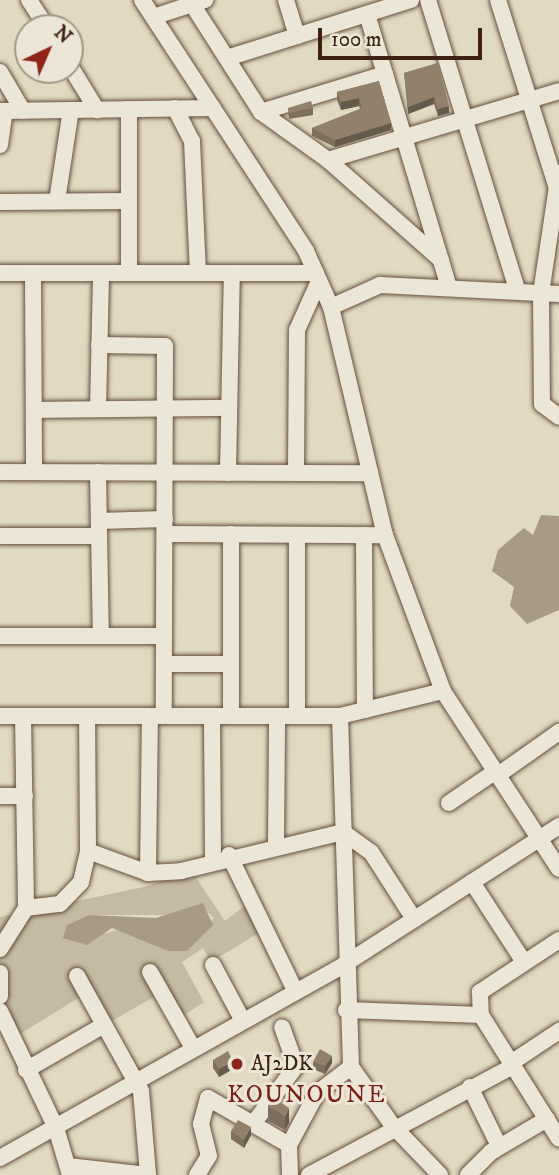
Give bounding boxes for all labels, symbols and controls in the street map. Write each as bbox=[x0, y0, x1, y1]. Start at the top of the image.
north arrow bbox=[14, 14, 84, 84]
scale bar bbox=[321, 14, 486, 58]
text: N bbox=[49, 21, 76, 49]
text: 100 m bbox=[331, 27, 382, 53]
place label: AJ2DK bbox=[251, 1051, 313, 1077]
marker: AJ2DK bbox=[229, 1056, 245, 1072]
district label: KOUNOUNE bbox=[228, 1082, 386, 1110]

